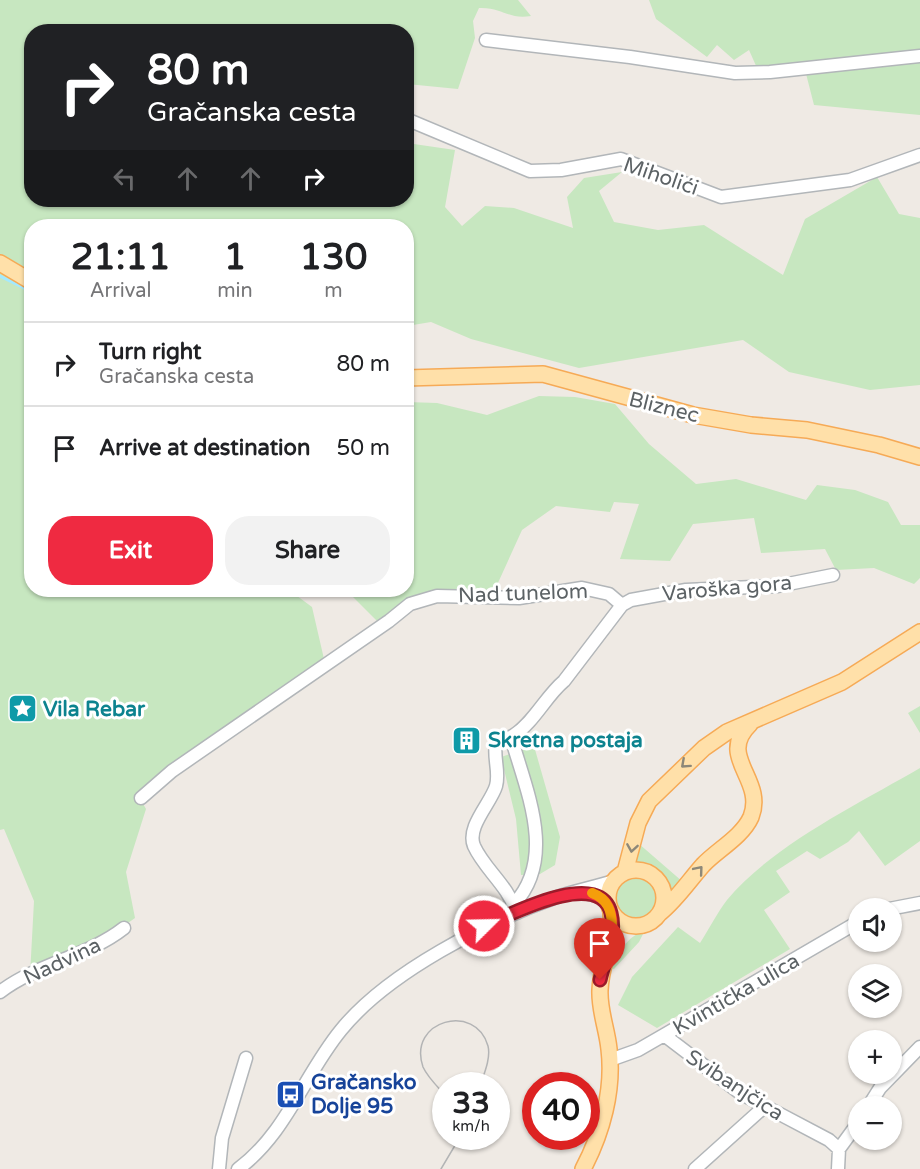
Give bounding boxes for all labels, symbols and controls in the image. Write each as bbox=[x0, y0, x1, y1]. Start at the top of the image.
text: 80 m bbox=[147, 45, 249, 96]
icon: right bbox=[48, 48, 126, 126]
text: Gračanska cesta bbox=[147, 96, 356, 129]
street label: Miholići bbox=[620, 152, 702, 201]
icon: left bbox=[108, 162, 141, 195]
icon: ahead bbox=[171, 162, 204, 195]
icon: ahead bbox=[234, 162, 267, 195]
icon: right bbox=[297, 162, 330, 195]
text: 21:11 bbox=[71, 236, 171, 279]
text: 1 bbox=[224, 236, 246, 279]
text: 130 bbox=[299, 236, 367, 279]
text: Arrival bbox=[90, 279, 152, 303]
text: min bbox=[217, 279, 253, 303]
text: m bbox=[324, 279, 343, 303]
text: Turn right bbox=[99, 339, 201, 365]
icon: right bbox=[48, 348, 81, 381]
text: 80 m bbox=[336, 351, 390, 377]
text: Gračanska cesta bbox=[99, 365, 254, 389]
street label: Bliznec bbox=[626, 387, 701, 428]
icon: arrive bbox=[48, 432, 81, 465]
text: Arrive at destination bbox=[99, 435, 310, 461]
text: 50 m bbox=[336, 435, 390, 461]
button: Exit bbox=[48, 516, 213, 585]
button: Share bbox=[225, 516, 390, 585]
street label: Varoška gora bbox=[661, 570, 793, 607]
street label: Nad tunelom bbox=[458, 579, 588, 608]
place icon: Vila Rebar bbox=[6, 693, 38, 725]
place label: Vila Rebar bbox=[43, 697, 146, 722]
building icon: Skretna postaja bbox=[451, 724, 483, 756]
place label: Skretna postaja bbox=[488, 728, 643, 753]
one-way arrow bbox=[682, 757, 692, 768]
one-way arrow bbox=[626, 843, 638, 853]
one-way arrow bbox=[692, 866, 703, 877]
position arrow bbox=[452, 894, 516, 958]
map controls bbox=[848, 898, 902, 1150]
button: sound bbox=[848, 898, 902, 952]
pin bbox=[574, 918, 625, 980]
icon: arrive bbox=[583, 927, 616, 960]
street label: Nadvina bbox=[19, 933, 105, 990]
street label: Kvintička ulica bbox=[668, 948, 804, 1041]
button: layers bbox=[848, 964, 902, 1018]
button: + bbox=[848, 1030, 902, 1084]
street label: Svibanjčica bbox=[681, 1045, 788, 1126]
place label: Gračansko Dolje 95 bbox=[311, 1070, 417, 1119]
speed limit sign: 40 bbox=[522, 1072, 600, 1150]
bus stop icon: Gračansko Dolje 95 bbox=[274, 1078, 306, 1110]
text: 33 bbox=[452, 1085, 490, 1122]
button: − bbox=[848, 1096, 902, 1150]
text: km/h bbox=[452, 1117, 490, 1135]

